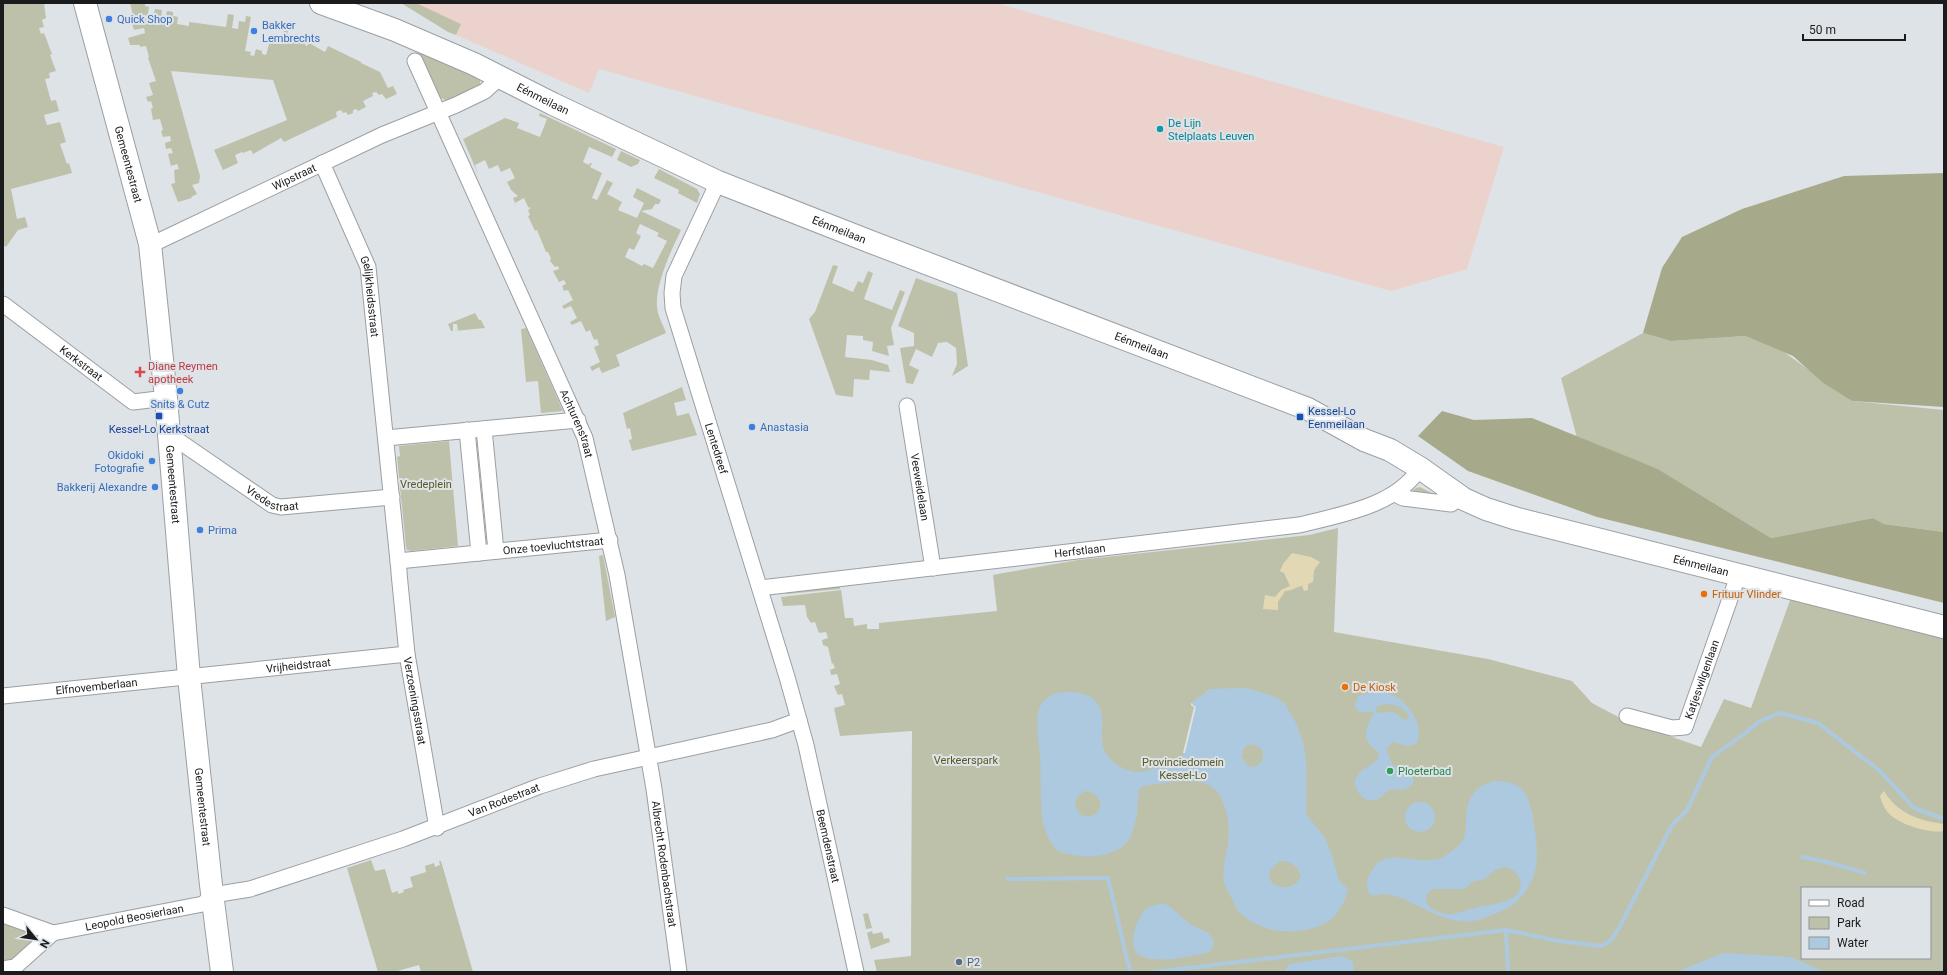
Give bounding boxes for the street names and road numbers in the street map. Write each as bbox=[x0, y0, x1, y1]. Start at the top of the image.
street label: Eénmeilaan bbox=[514, 81, 571, 118]
street label: Gemeentestraat bbox=[111, 125, 145, 204]
street label: Wipstraat bbox=[270, 161, 319, 193]
street label: Eénmeilaan bbox=[810, 214, 868, 246]
street label: Gelijkheidsstraat bbox=[357, 254, 381, 338]
street label: Eénmeilaan bbox=[1113, 330, 1170, 362]
street label: Kerkstraat bbox=[57, 343, 105, 384]
street label: Achturenstraat bbox=[557, 387, 595, 459]
street label: Lentedreef bbox=[702, 422, 730, 476]
street label: Gemeentestraat bbox=[163, 445, 182, 524]
street label: Veeweidelaan bbox=[908, 452, 931, 522]
street label: Vredestraat bbox=[243, 483, 299, 514]
street label: Onze toevluchtstraat bbox=[502, 535, 605, 558]
street label: Herfstlaan bbox=[1054, 542, 1106, 561]
street label: Eénmeilaan bbox=[1672, 553, 1730, 579]
street label: Katjeswilgenlaan bbox=[1682, 638, 1722, 721]
street label: Vrijheidstraat bbox=[265, 656, 332, 676]
street label: Verzoeningsstraat bbox=[401, 656, 429, 746]
street label: Elfnovemberlaan bbox=[55, 676, 138, 697]
street label: Gemeentestraat bbox=[192, 767, 213, 847]
street label: Van Rodestraat bbox=[467, 781, 542, 820]
street label: Albrecht Rodenbachstraat bbox=[649, 800, 679, 928]
street label: Beemdenstraat bbox=[813, 808, 842, 884]
street label: Leopold Beosierlaan bbox=[84, 902, 185, 934]

